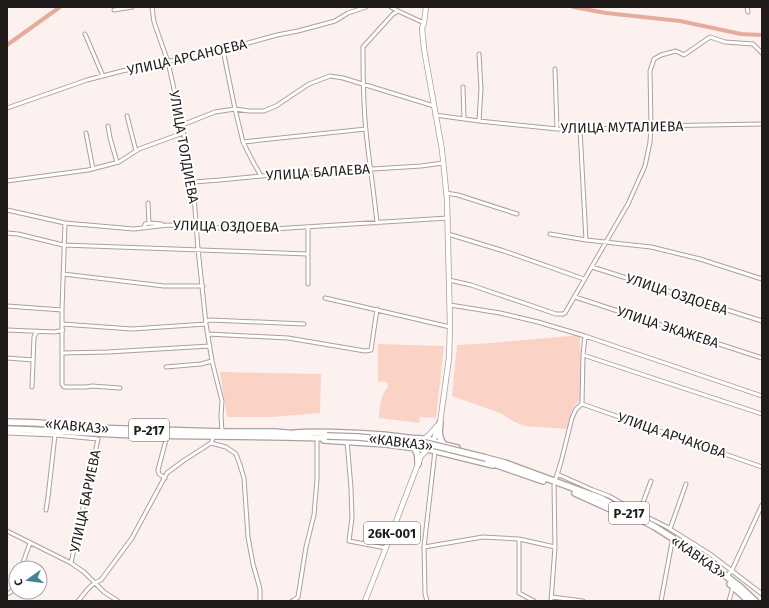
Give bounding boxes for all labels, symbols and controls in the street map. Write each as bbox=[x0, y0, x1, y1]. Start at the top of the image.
street label: УЛИЦА АРСАНОЕВА bbox=[126, 35, 249, 80]
street label: УЛИЦА ТОЛДИЕВА bbox=[165, 89, 202, 205]
street label: УЛИЦА МУТАЛИЕВА bbox=[560, 118, 684, 137]
street label: УЛИЦА БАЛАЕВА bbox=[265, 160, 371, 185]
street label: УЛИЦА ОЗДОЕВА bbox=[173, 217, 279, 236]
street label: УЛИЦА ОЗДОЕВА bbox=[624, 270, 730, 319]
street label: УЛИЦА ЭКАЖЕВА bbox=[615, 303, 721, 352]
street label: УЛИЦА АРЧАКОВА bbox=[615, 409, 729, 462]
street label: «КАВКАЗ» bbox=[44, 415, 110, 438]
road number: Р-217 bbox=[129, 419, 169, 441]
street label: «КАВКАЗ» bbox=[368, 430, 434, 455]
street label: УЛИЦА БАРИЕВА bbox=[66, 448, 105, 554]
road number: Р-217 bbox=[609, 502, 649, 524]
road number: 26К-001 bbox=[364, 522, 420, 544]
street label: «КАВКАЗ» bbox=[667, 532, 730, 583]
north arrow bbox=[8, 560, 48, 600]
text: С bbox=[12, 577, 26, 587]

